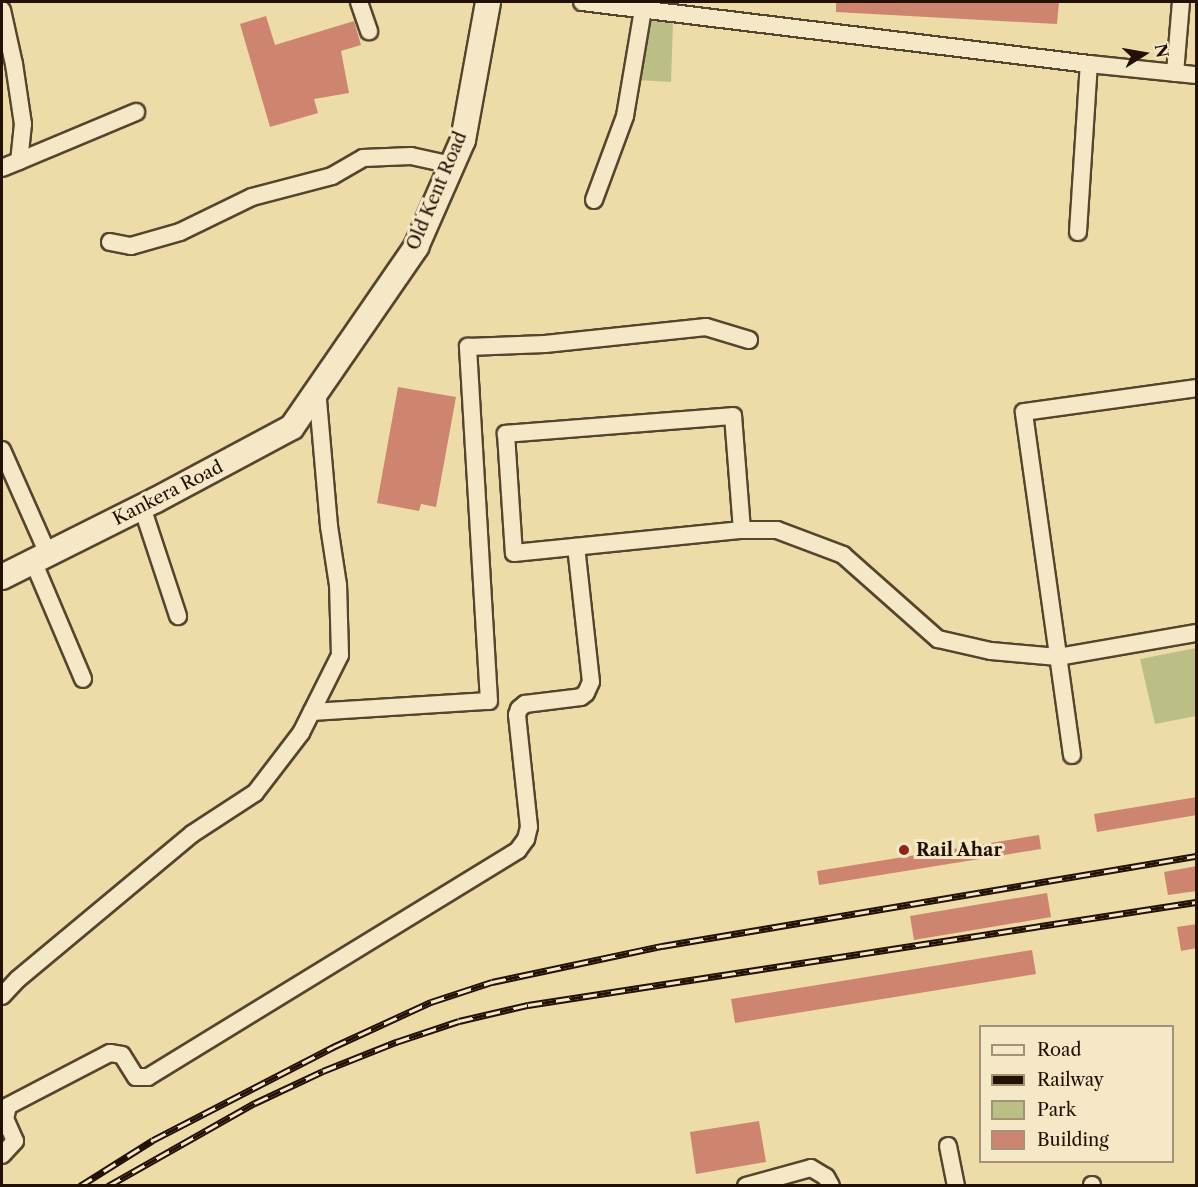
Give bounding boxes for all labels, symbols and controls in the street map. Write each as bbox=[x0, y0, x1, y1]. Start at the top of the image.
north arrow bbox=[1114, 24, 1174, 84]
text: N bbox=[1151, 42, 1173, 59]
street label: Old Kent Road bbox=[402, 129, 472, 253]
street label: Kankera Road bbox=[109, 456, 227, 530]
place label: Rail Ahar bbox=[916, 839, 1003, 861]
marker: Rail Ahar bbox=[897, 843, 911, 857]
legend bbox=[979, 1025, 1174, 1163]
text: Road bbox=[1037, 1039, 1082, 1061]
text: Railway bbox=[1037, 1069, 1104, 1091]
text: Park bbox=[1037, 1099, 1076, 1121]
text: Building bbox=[1037, 1129, 1109, 1151]

